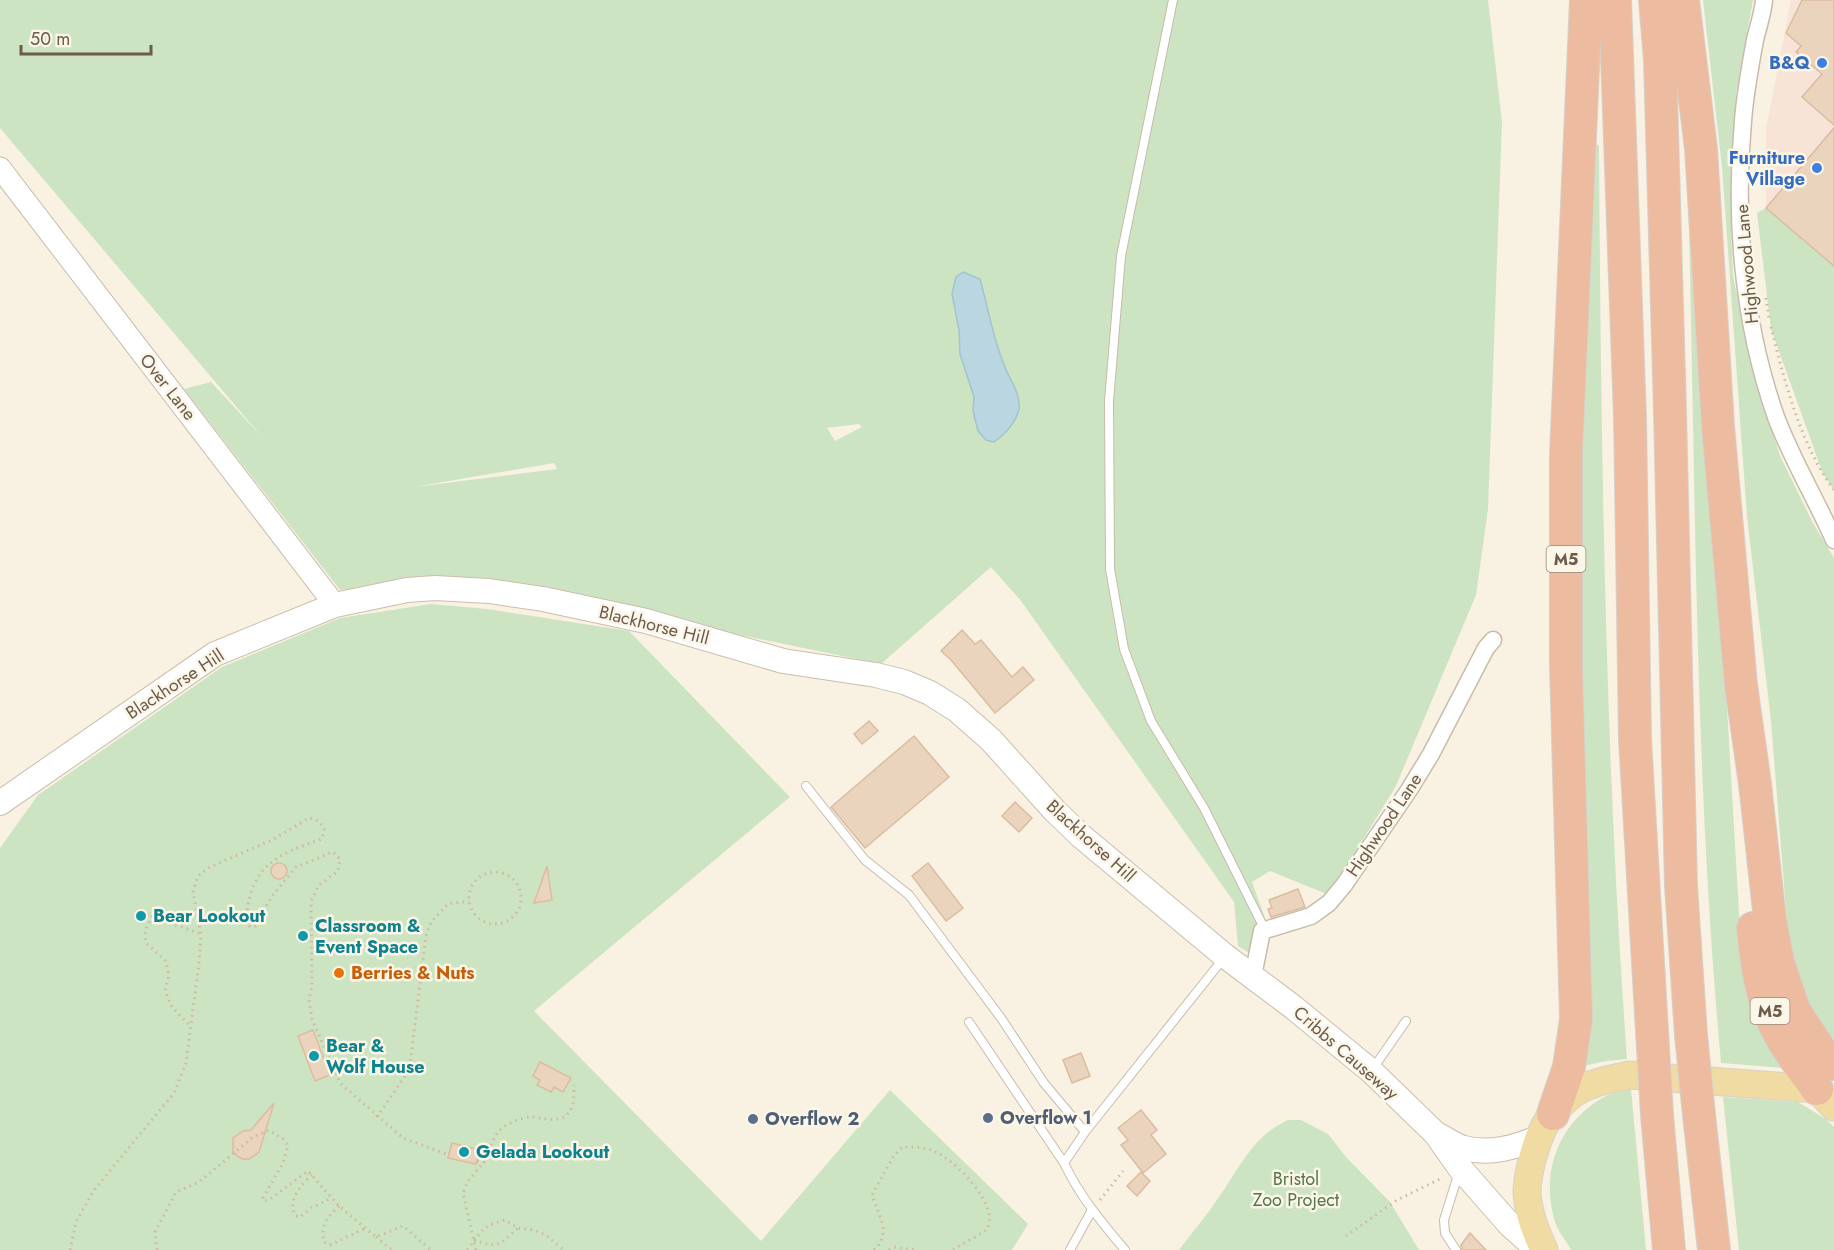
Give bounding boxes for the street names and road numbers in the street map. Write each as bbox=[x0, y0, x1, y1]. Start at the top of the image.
street label: Highwood Lane bbox=[1729, 203, 1765, 325]
street label: Over Lane bbox=[134, 348, 202, 426]
road number: M5 bbox=[1546, 546, 1586, 572]
street label: Blackhorse Hill bbox=[596, 599, 712, 651]
street label: Blackhorse Hill bbox=[121, 642, 229, 726]
street label: Highwood Lane bbox=[1340, 768, 1428, 882]
street label: Blackhorse Hill bbox=[1040, 794, 1142, 888]
road number: M5 bbox=[1750, 998, 1790, 1024]
street label: Cribbs Causeway bbox=[1288, 1000, 1404, 1106]

